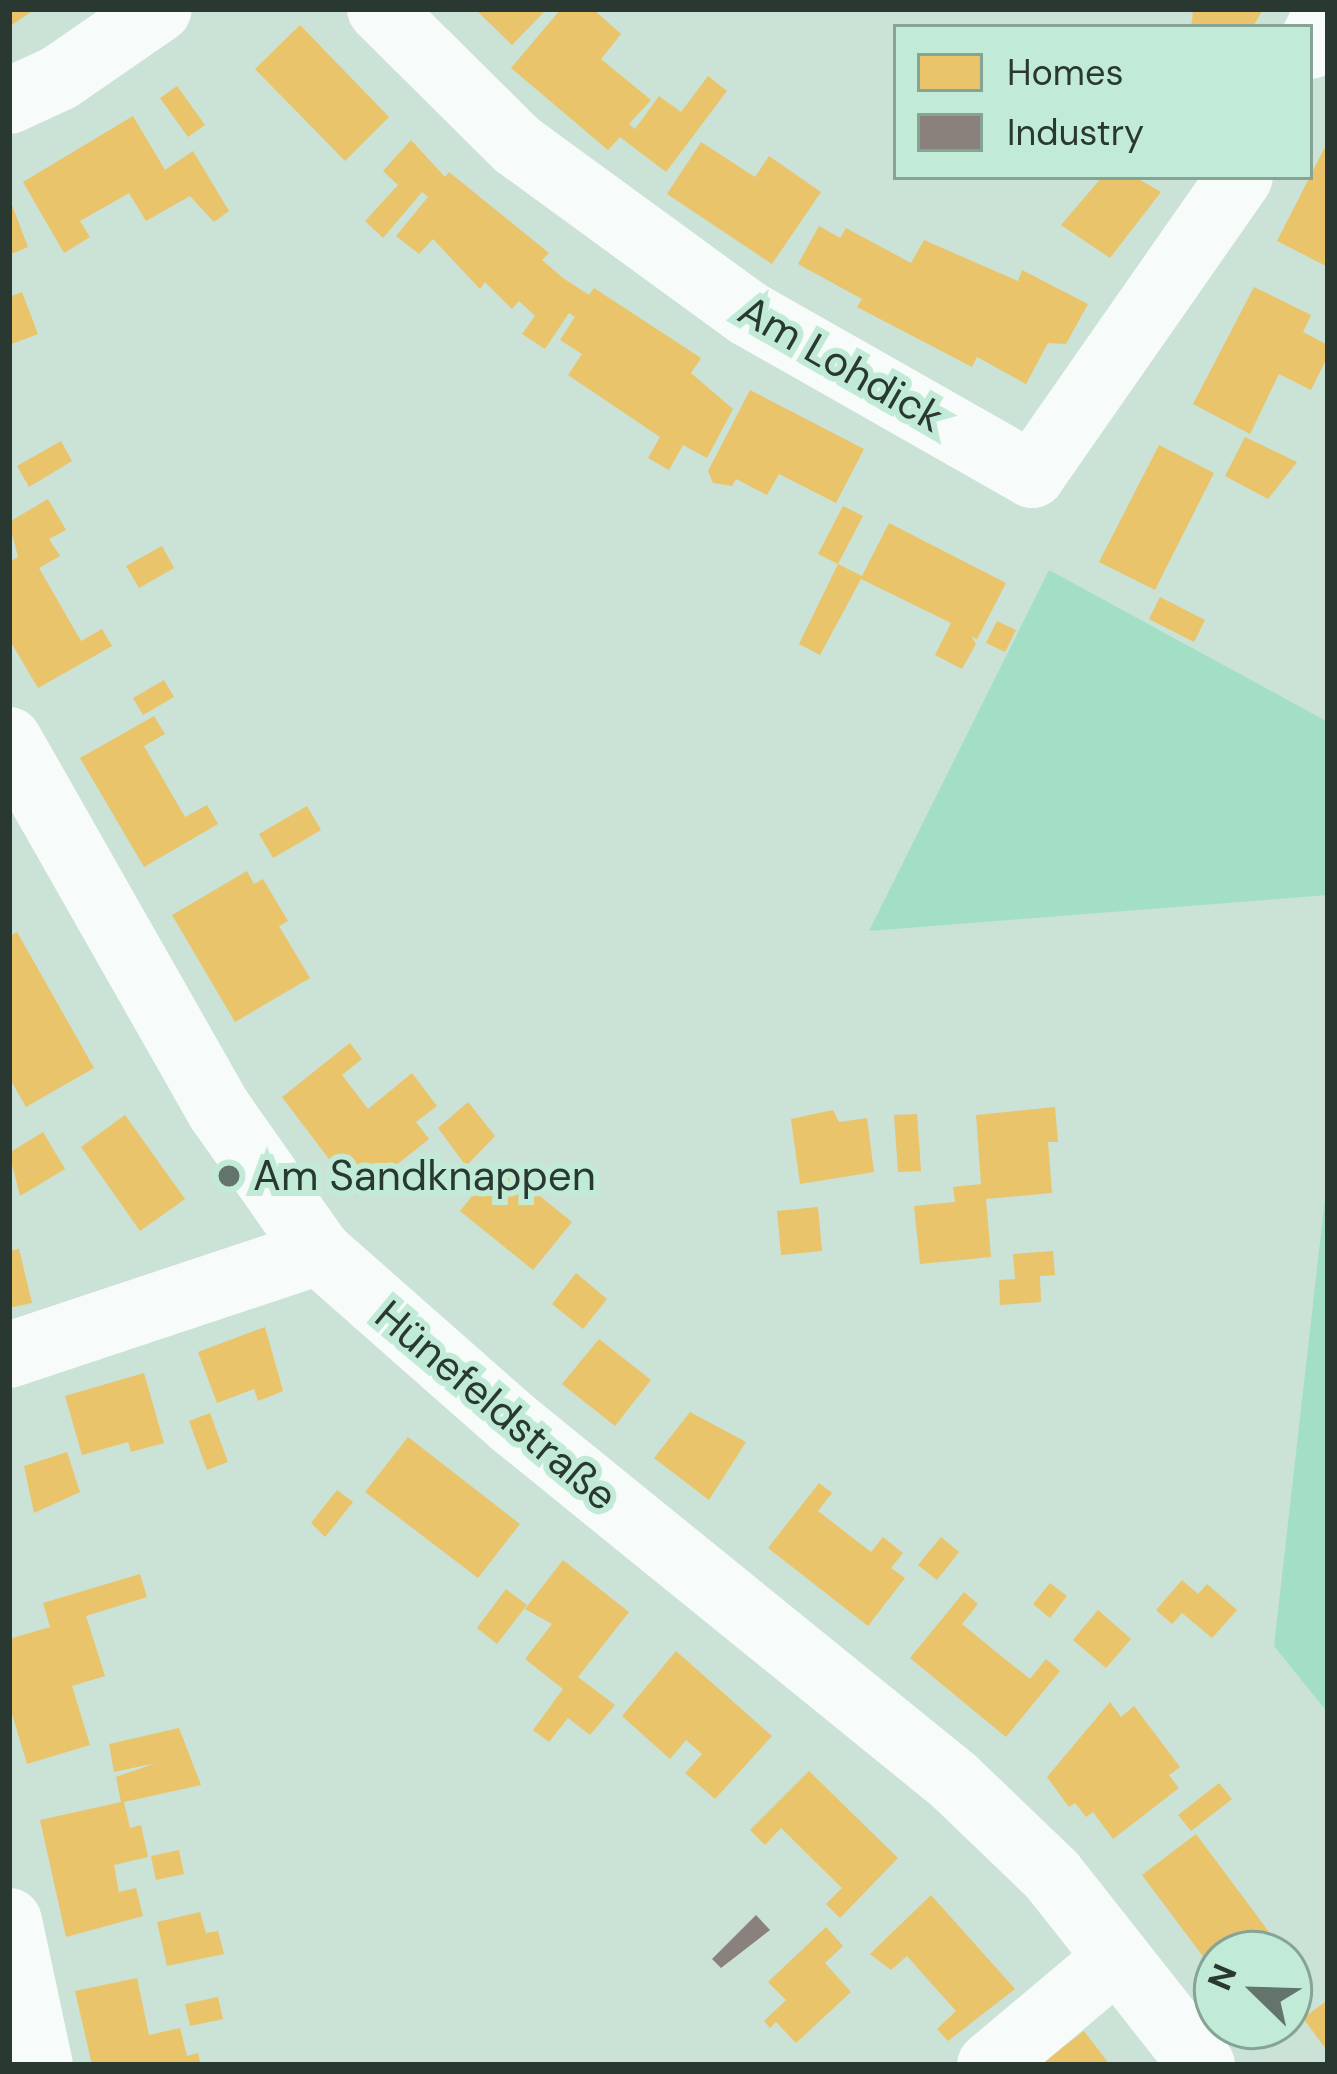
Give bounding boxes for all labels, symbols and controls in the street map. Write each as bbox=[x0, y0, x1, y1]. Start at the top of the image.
legend bbox=[893, 24, 1313, 180]
text: Homes bbox=[1007, 49, 1123, 96]
text: Industry bbox=[1007, 109, 1144, 156]
street label: Am Lohdick bbox=[730, 285, 952, 443]
place label: Am Sandknappen bbox=[253, 1151, 596, 1201]
marker: Am Sandknappen bbox=[216, 1163, 242, 1189]
street label: Hünefeldstraße bbox=[365, 1290, 627, 1522]
north arrow bbox=[1193, 1930, 1313, 2050]
text: N bbox=[1198, 1957, 1247, 1996]

